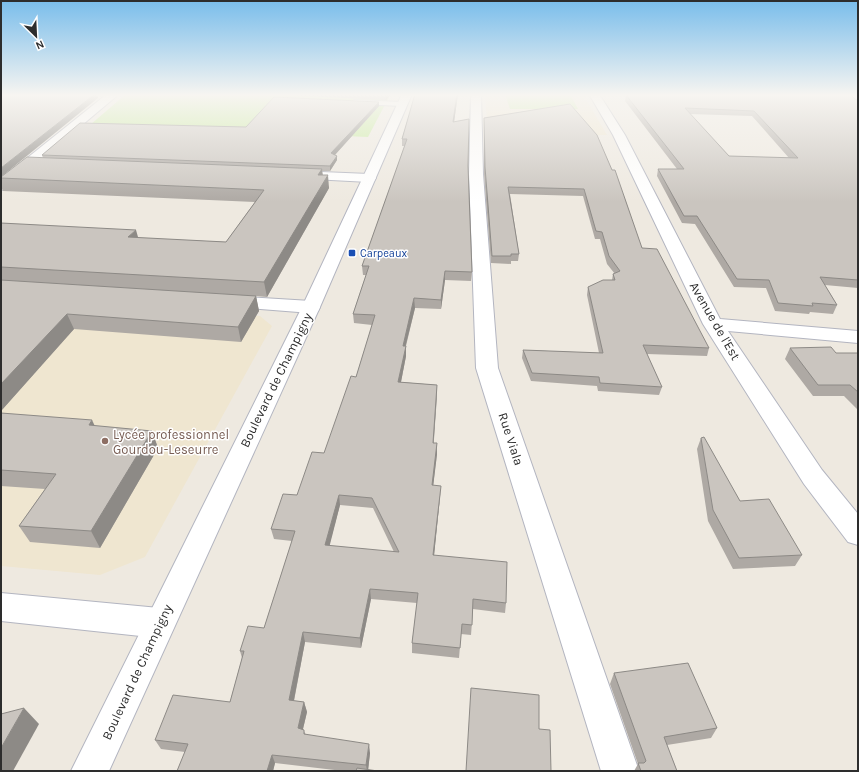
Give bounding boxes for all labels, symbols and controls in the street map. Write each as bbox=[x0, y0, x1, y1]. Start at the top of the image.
north arrow bbox=[16, 16, 56, 56]
text: N bbox=[34, 37, 46, 52]
place label: Carpeaux bbox=[360, 247, 408, 260]
marker: Carpeaux bbox=[347, 248, 357, 258]
street label: Avenue de l'Est bbox=[687, 279, 743, 363]
street label: Boulevard de Champigny bbox=[237, 310, 315, 450]
street label: Rue Viala bbox=[495, 411, 527, 467]
place label: Lycée professionnel Gourdou-Leseurre bbox=[113, 427, 229, 457]
marker: Lycée professionnel Gourdou-Leseurre bbox=[100, 436, 110, 446]
street label: Boulevard de Champigny bbox=[99, 602, 175, 742]

